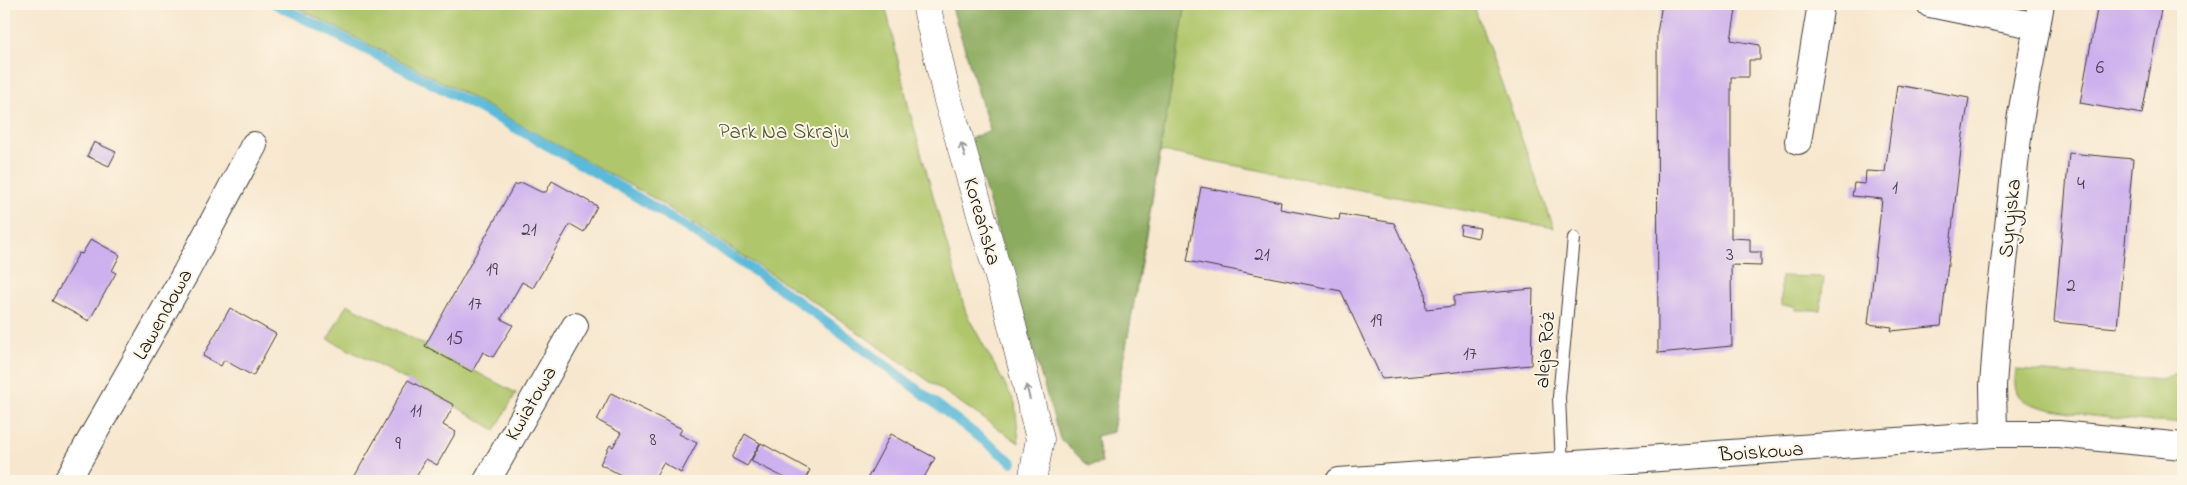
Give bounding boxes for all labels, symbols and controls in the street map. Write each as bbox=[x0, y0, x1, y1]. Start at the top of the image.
house number: 6 bbox=[2096, 55, 2104, 82]
park label: Park Na Skraju bbox=[719, 118, 849, 148]
one-way arrow bbox=[957, 143, 967, 159]
house number: 4 bbox=[2077, 171, 2085, 198]
street label: Koreańska bbox=[954, 174, 1008, 269]
house number: 1 bbox=[1892, 175, 1898, 202]
street label: Syryjska bbox=[1992, 177, 2032, 259]
house number: 21 bbox=[521, 217, 537, 244]
house number: 21 bbox=[1254, 242, 1270, 269]
house number: 3 bbox=[1726, 242, 1734, 269]
house number: 19 bbox=[486, 257, 498, 284]
street label: Lawendowa bbox=[126, 264, 201, 366]
house number: 2 bbox=[2066, 273, 2076, 300]
house number: 17 bbox=[468, 291, 482, 318]
house number: 19 bbox=[1370, 308, 1382, 335]
street label: aleja Róż bbox=[1528, 311, 1564, 390]
house number: 15 bbox=[447, 326, 464, 353]
house number: 17 bbox=[1463, 341, 1477, 368]
street label: Kwiatowa bbox=[498, 361, 565, 447]
one-way arrow bbox=[1022, 384, 1032, 400]
house number: 11 bbox=[410, 398, 422, 425]
house number: 8 bbox=[649, 427, 657, 454]
house number: 9 bbox=[395, 431, 401, 458]
street label: Boiskowa bbox=[1717, 435, 1804, 471]

